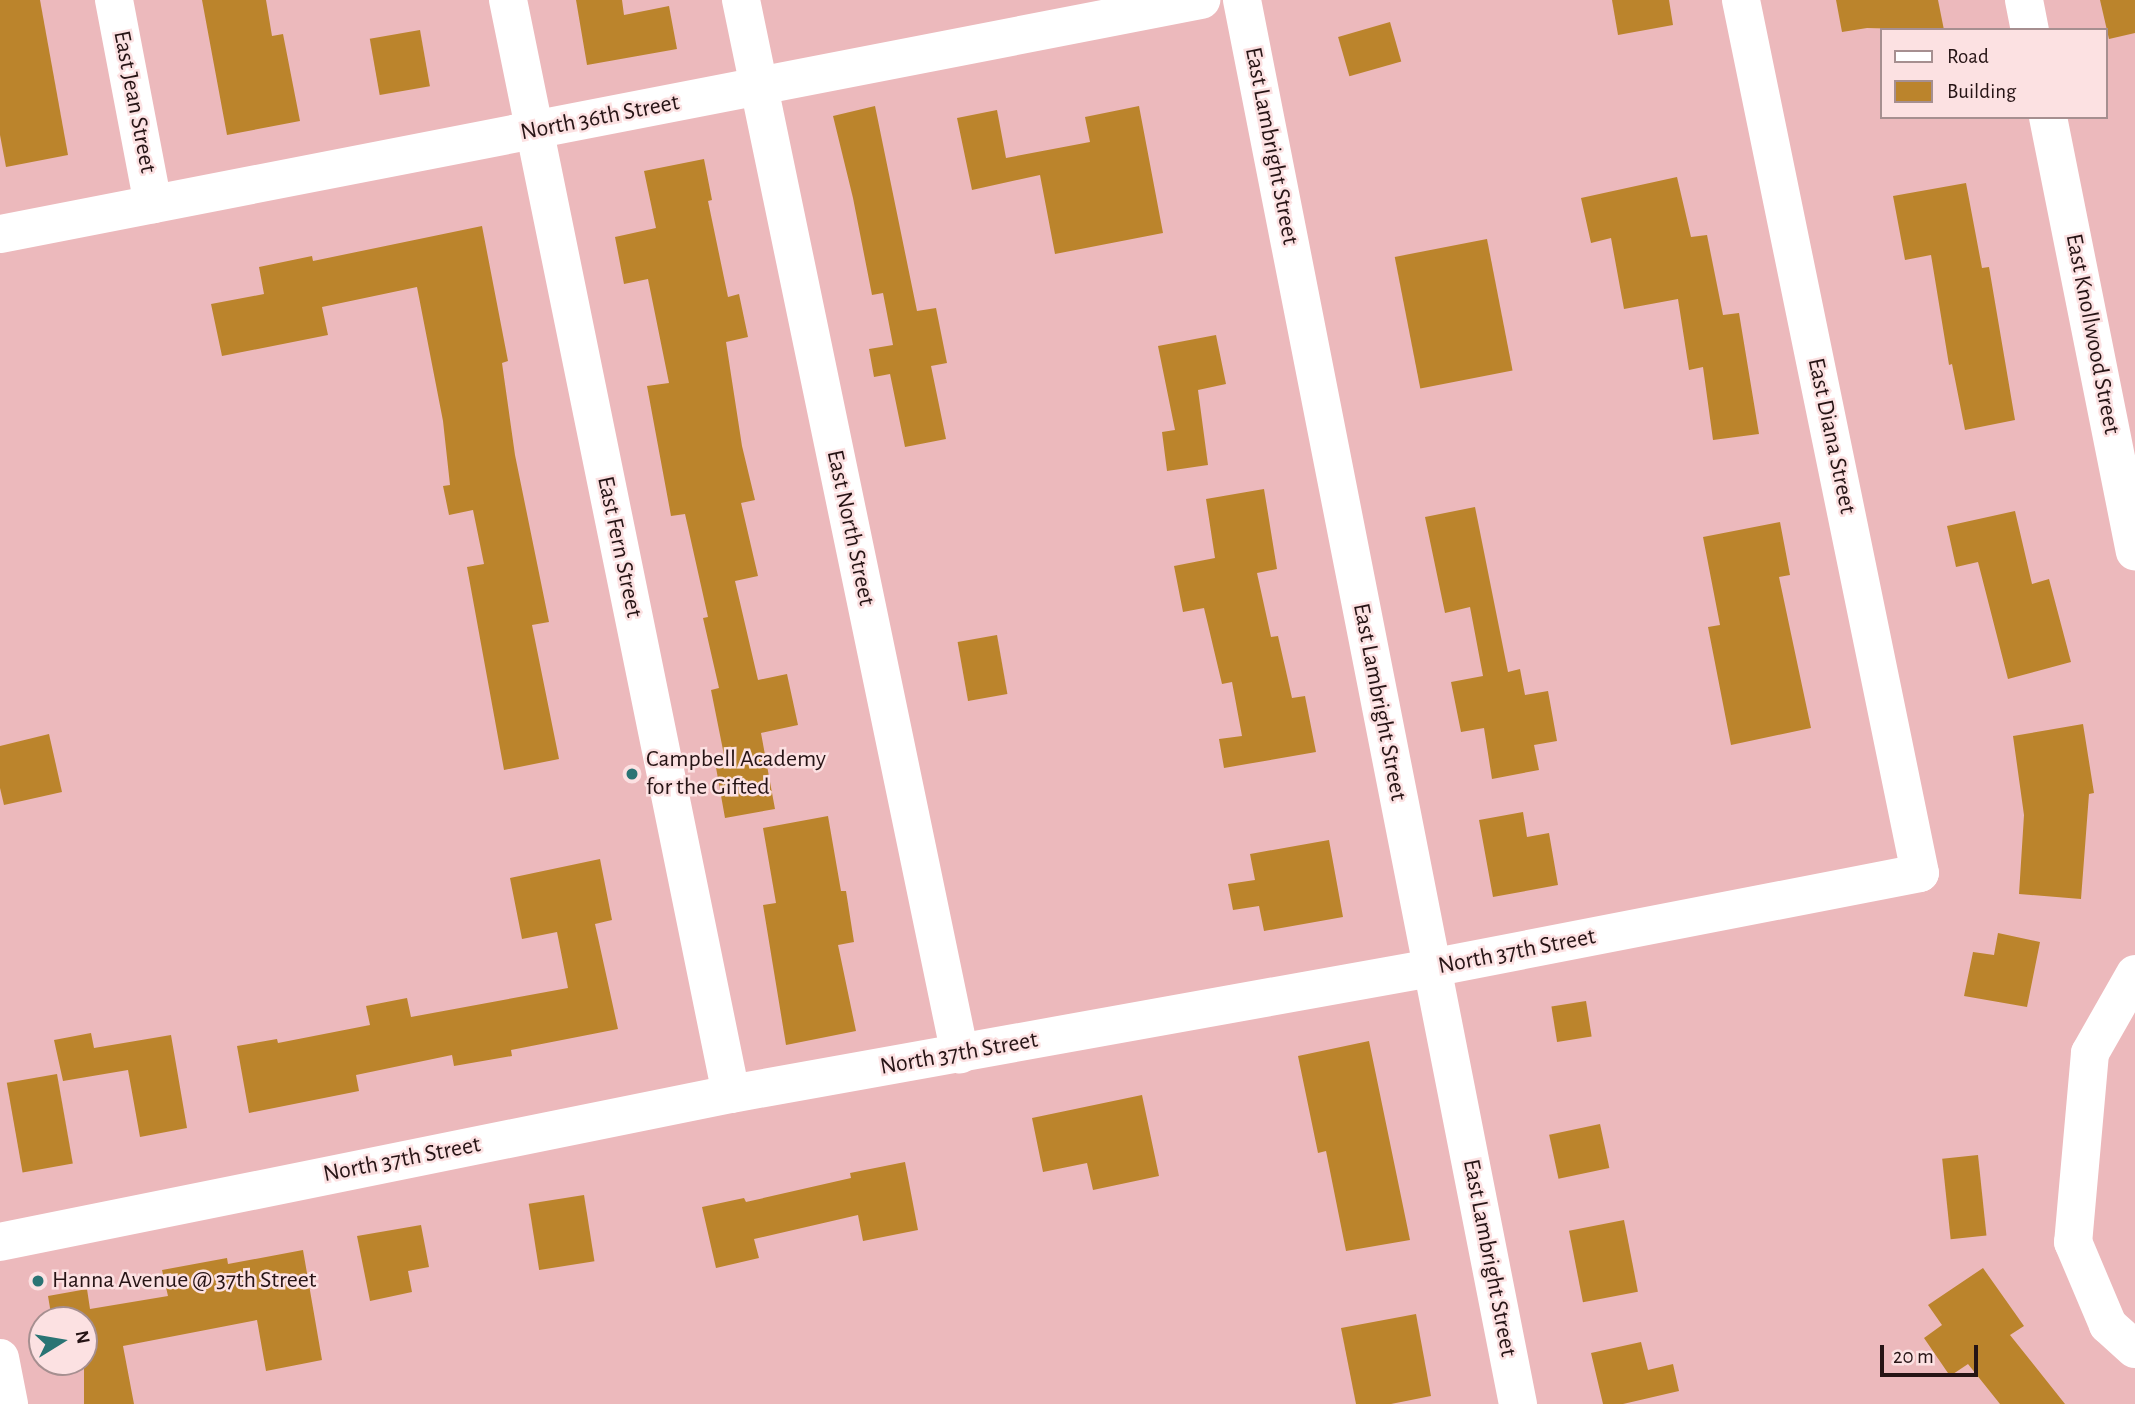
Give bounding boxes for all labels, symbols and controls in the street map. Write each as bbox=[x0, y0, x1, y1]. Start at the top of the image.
street label: East Jean Street bbox=[106, 28, 162, 176]
legend bbox=[1880, 28, 2107, 119]
street label: East Lambright Street bbox=[1238, 45, 1304, 247]
text: Road bbox=[1947, 46, 1989, 67]
text: Building bbox=[1947, 81, 2016, 102]
street label: North 36th Street bbox=[518, 88, 682, 148]
street label: East Knollwood Street bbox=[2058, 231, 2126, 437]
street label: East Diana Street bbox=[1800, 355, 1862, 517]
street label: East North Street bbox=[819, 448, 881, 608]
street label: East Fern Street bbox=[590, 474, 648, 620]
street label: East Lambright Street bbox=[1346, 601, 1412, 803]
place label: Campbell Academy for the Gifted bbox=[646, 746, 826, 802]
marker: Campbell Academy for the Gifted bbox=[624, 766, 640, 782]
street label: North 37th Street bbox=[1436, 923, 1598, 981]
street label: North 37th Street bbox=[878, 1026, 1040, 1082]
street label: North 37th Street bbox=[321, 1131, 483, 1189]
street label: East Lambright Street bbox=[1456, 1157, 1522, 1359]
place label: Hanna Avenue @ 37th Street bbox=[52, 1267, 317, 1295]
marker: Hanna Avenue @ 37th Street bbox=[30, 1273, 46, 1289]
north arrow bbox=[28, 1306, 98, 1376]
text: N bbox=[72, 1329, 93, 1346]
scale bar bbox=[1883, 1330, 1981, 1374]
text: 20 m bbox=[1893, 1346, 1934, 1367]

